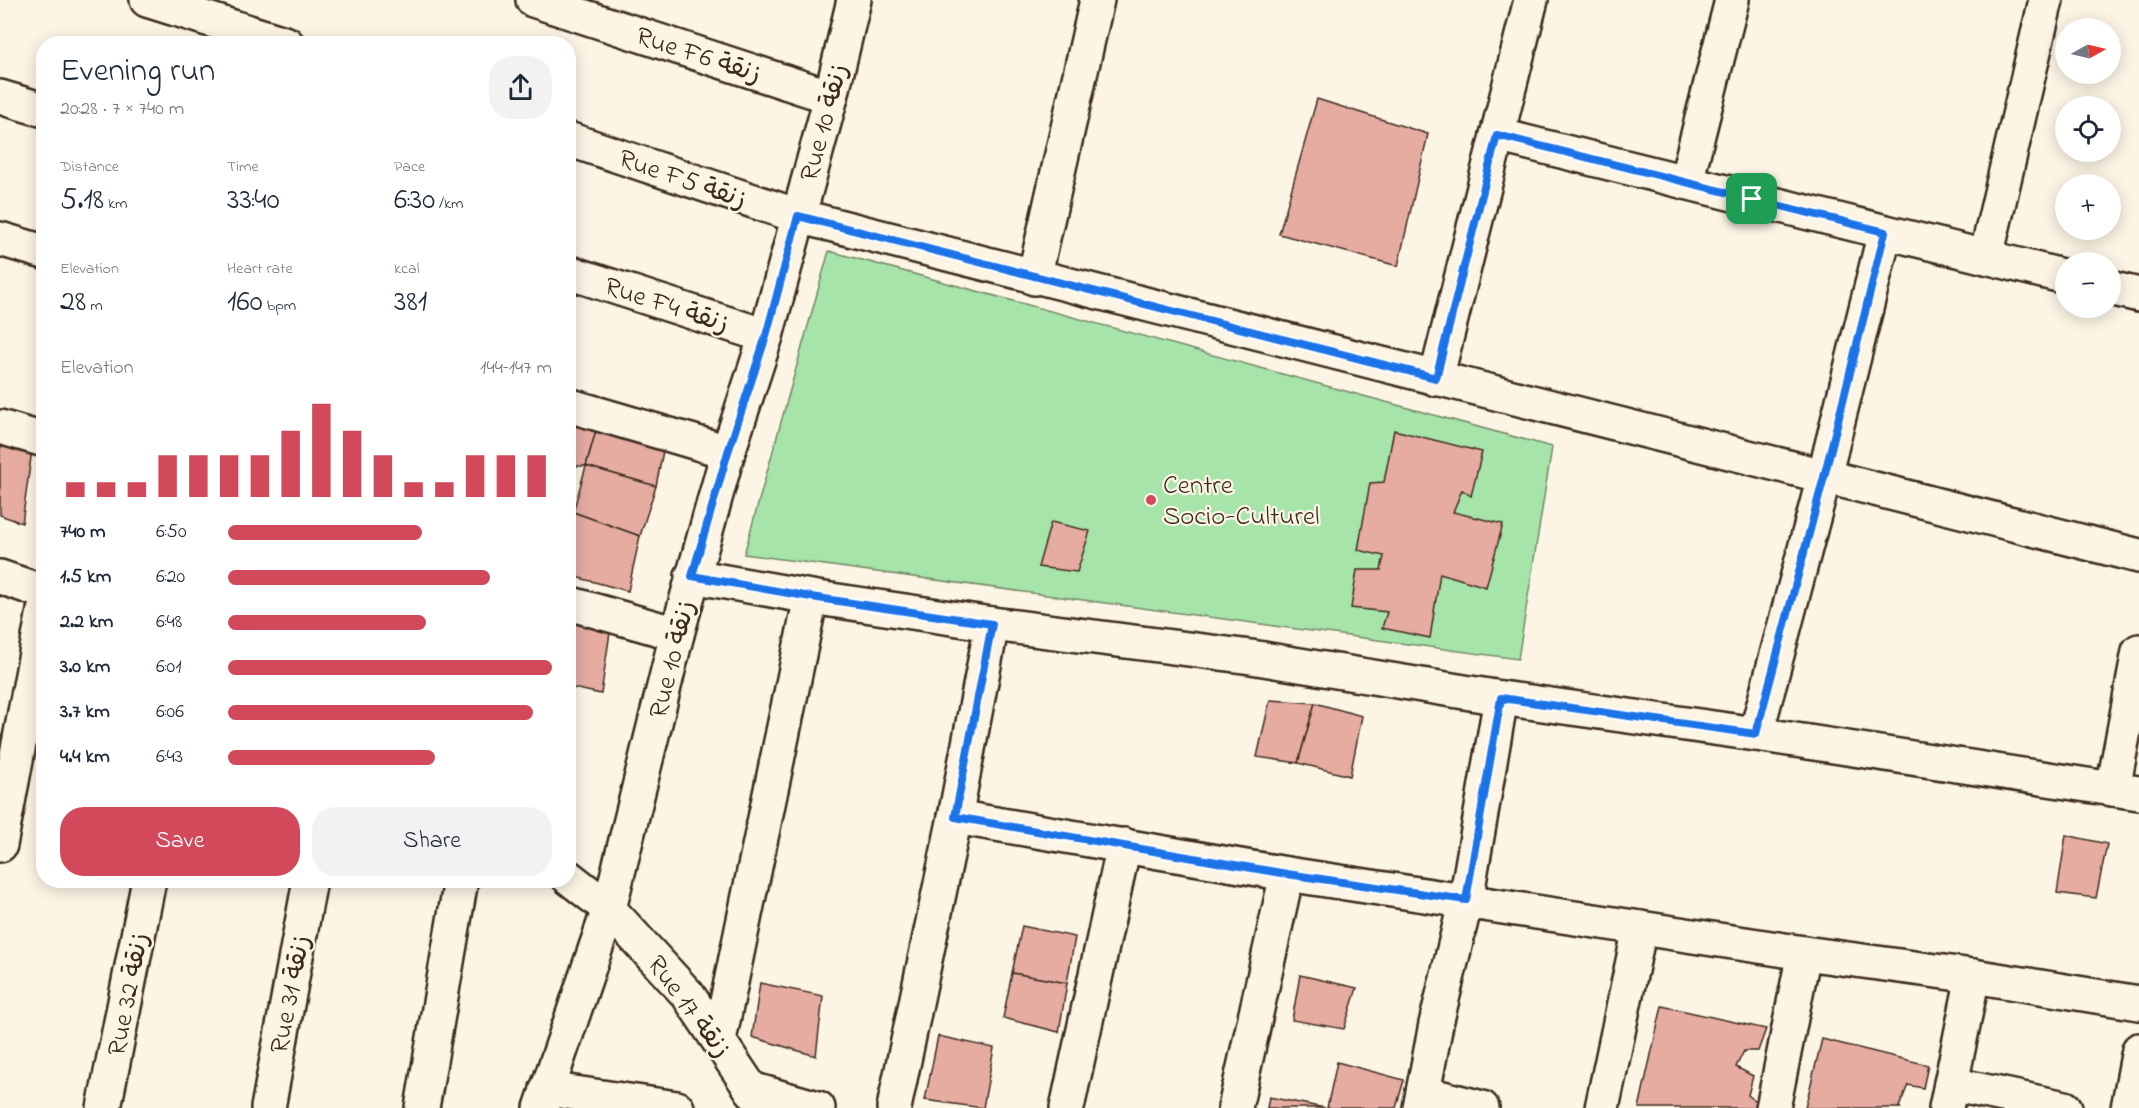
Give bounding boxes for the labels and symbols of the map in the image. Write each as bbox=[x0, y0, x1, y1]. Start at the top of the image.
street label: Rue F6 زنقة bbox=[631, 18, 766, 95]
north arrow bbox=[2055, 18, 2121, 84]
street label: Rue 10 زنقة bbox=[791, 59, 860, 186]
street label: Rue F5 زنقة bbox=[613, 140, 751, 220]
pin bbox=[1726, 173, 1777, 224]
street label: Rue F4 زنقة bbox=[599, 268, 733, 345]
place label: Centre Socio-Culturel bbox=[1163, 467, 1320, 537]
marker: Centre Socio-Culturel bbox=[1144, 493, 1158, 507]
street label: Rue 10 زنقة bbox=[640, 596, 707, 723]
street label: Rue 32 زنقة bbox=[98, 930, 160, 1059]
street label: Rue 31 زنقة bbox=[261, 932, 322, 1057]
street label: Rue 17 زنقة bbox=[636, 948, 740, 1067]

